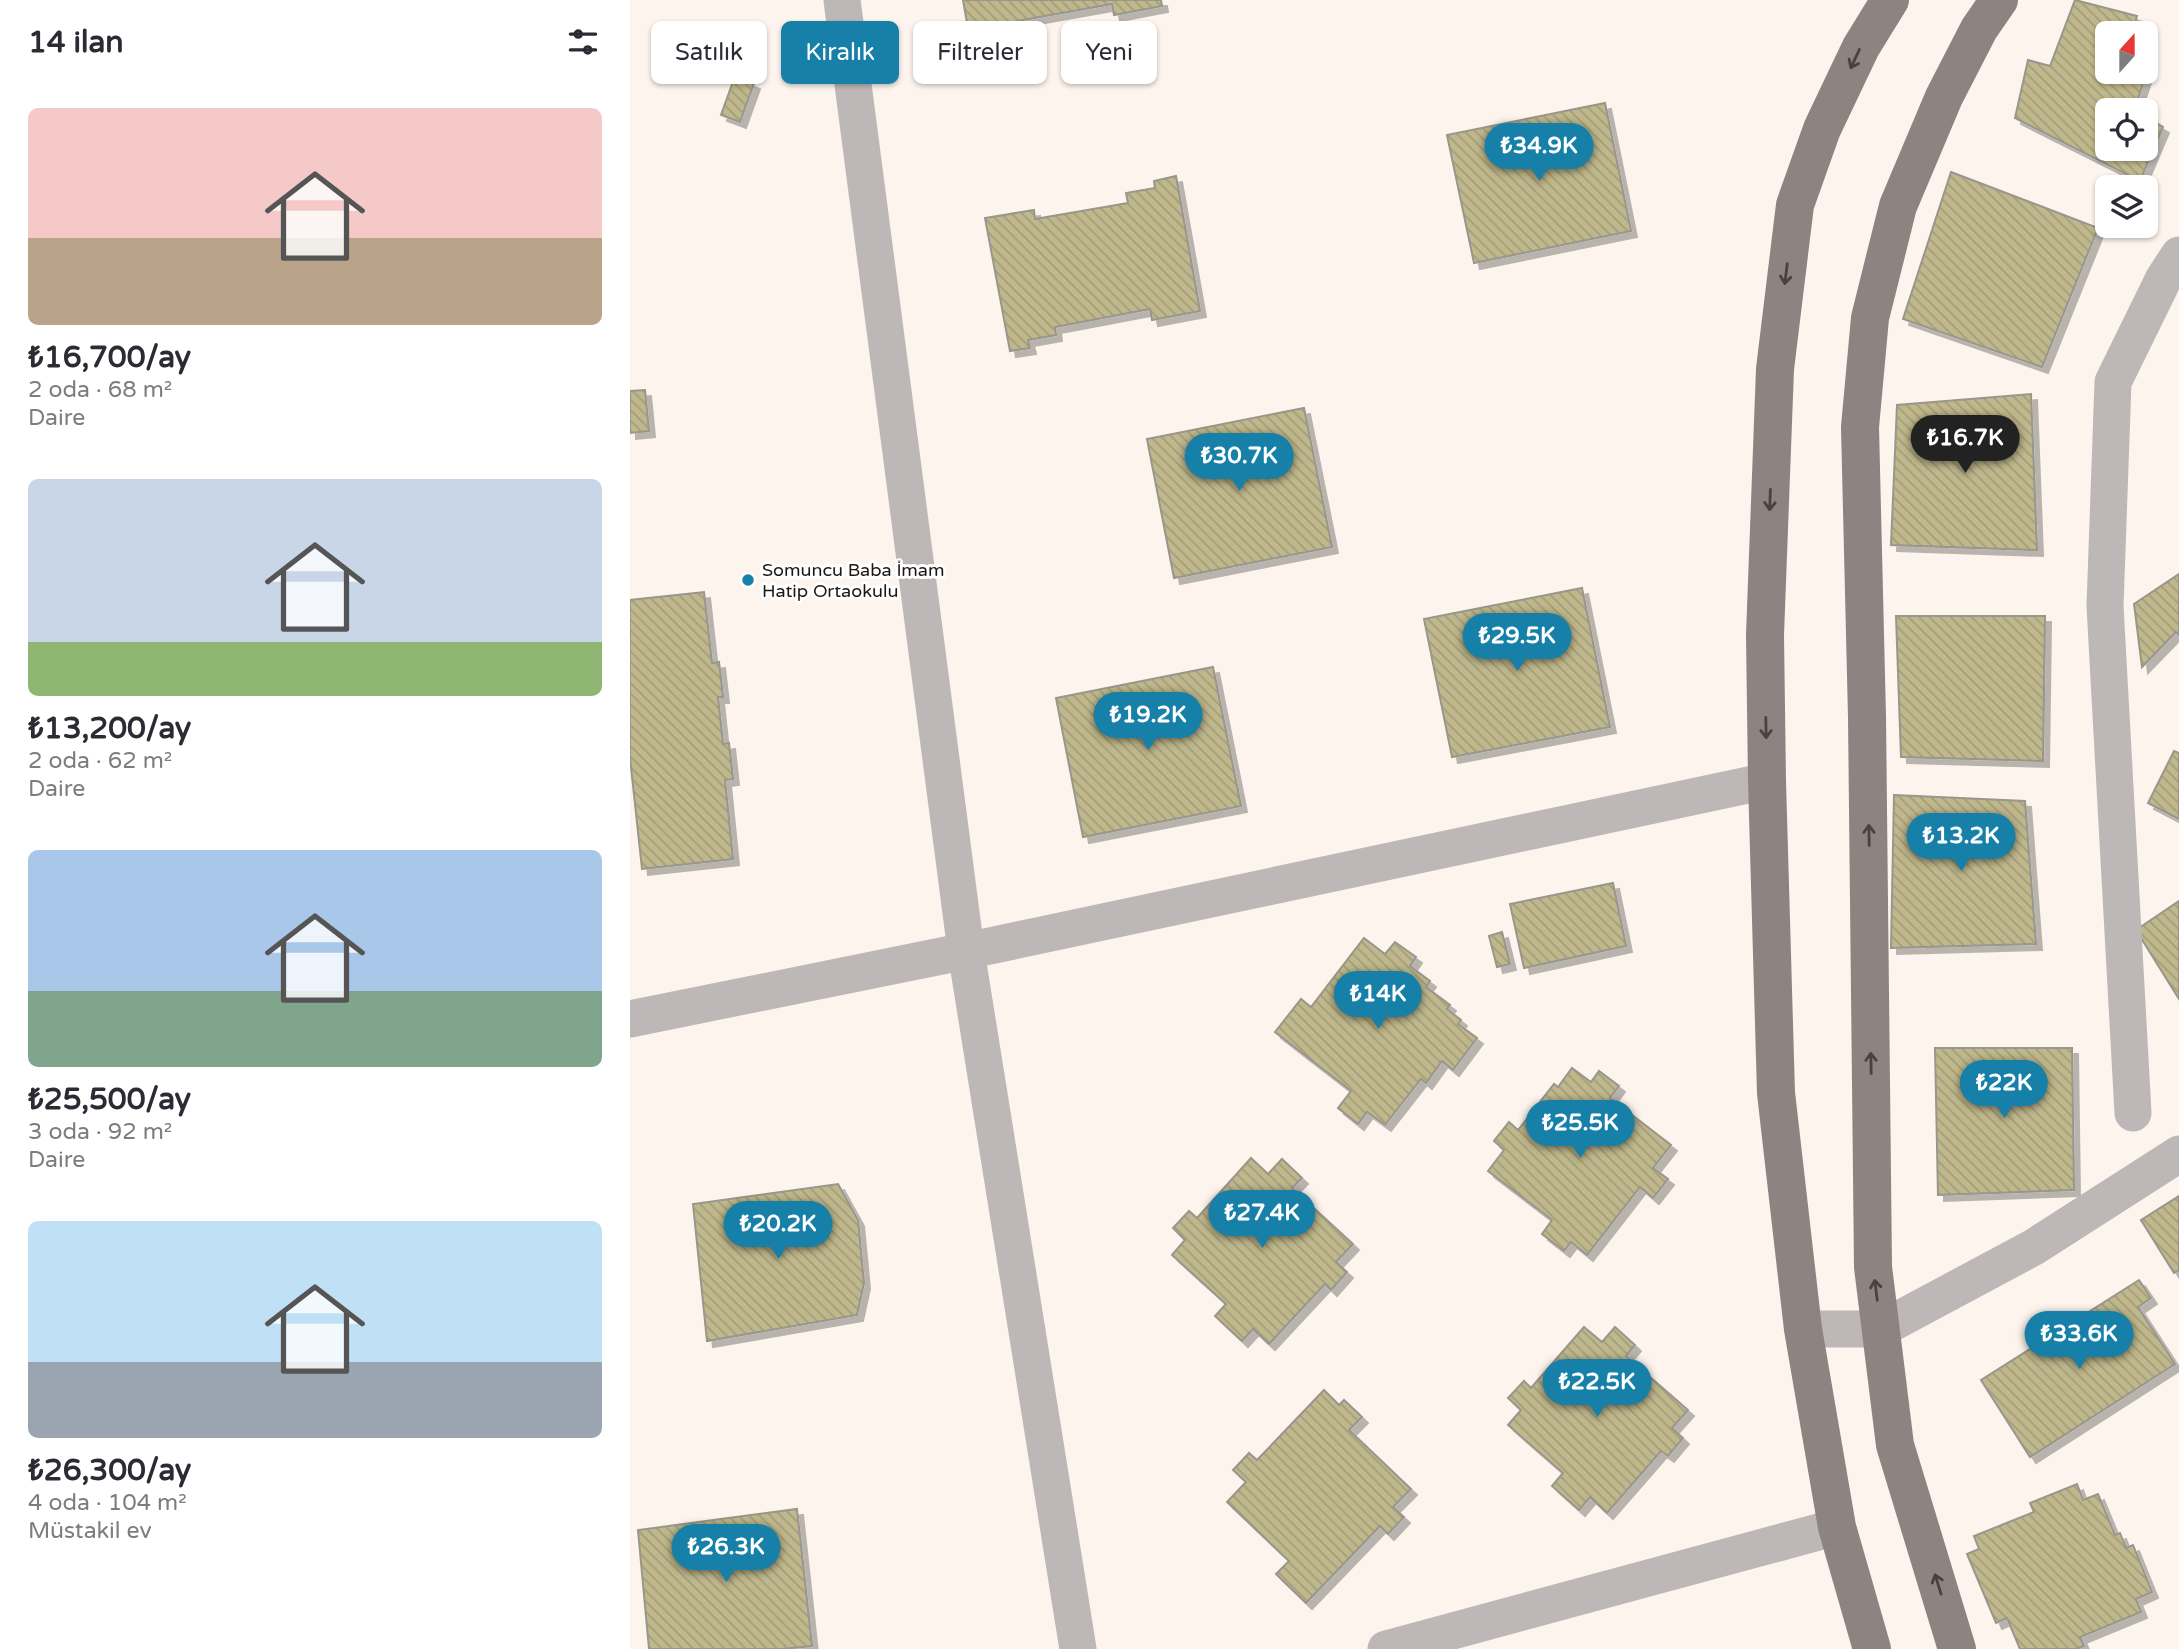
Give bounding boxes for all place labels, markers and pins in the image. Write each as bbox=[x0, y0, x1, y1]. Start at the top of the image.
pin: ₺34.9K bbox=[1482, 124, 1596, 183]
pin: ₺16.7K bbox=[1908, 416, 2022, 475]
pin: ₺30.7K bbox=[1182, 434, 1296, 493]
place label: Somuncu Baba İmam Hatip Ortaokulu bbox=[762, 559, 945, 602]
marker: Somuncu Baba İmam Hatip Ortaokulu bbox=[740, 572, 756, 588]
pin: ₺29.5K bbox=[1460, 614, 1574, 673]
pin: ₺19.2K bbox=[1091, 692, 1205, 752]
pin: ₺13.2K bbox=[1904, 814, 2018, 873]
pin: ₺14K bbox=[1337, 972, 1419, 1031]
pin: ₺22K bbox=[1963, 1060, 2045, 1120]
pin: ₺25.5K bbox=[1523, 1100, 1637, 1160]
pin: ₺27.4K bbox=[1205, 1190, 1319, 1250]
pin: ₺20.2K bbox=[721, 1202, 835, 1261]
pin: ₺33.6K bbox=[2022, 1312, 2136, 1371]
pin: ₺22.5K bbox=[1540, 1360, 1654, 1419]
pin: ₺26.3K bbox=[669, 1524, 783, 1584]

